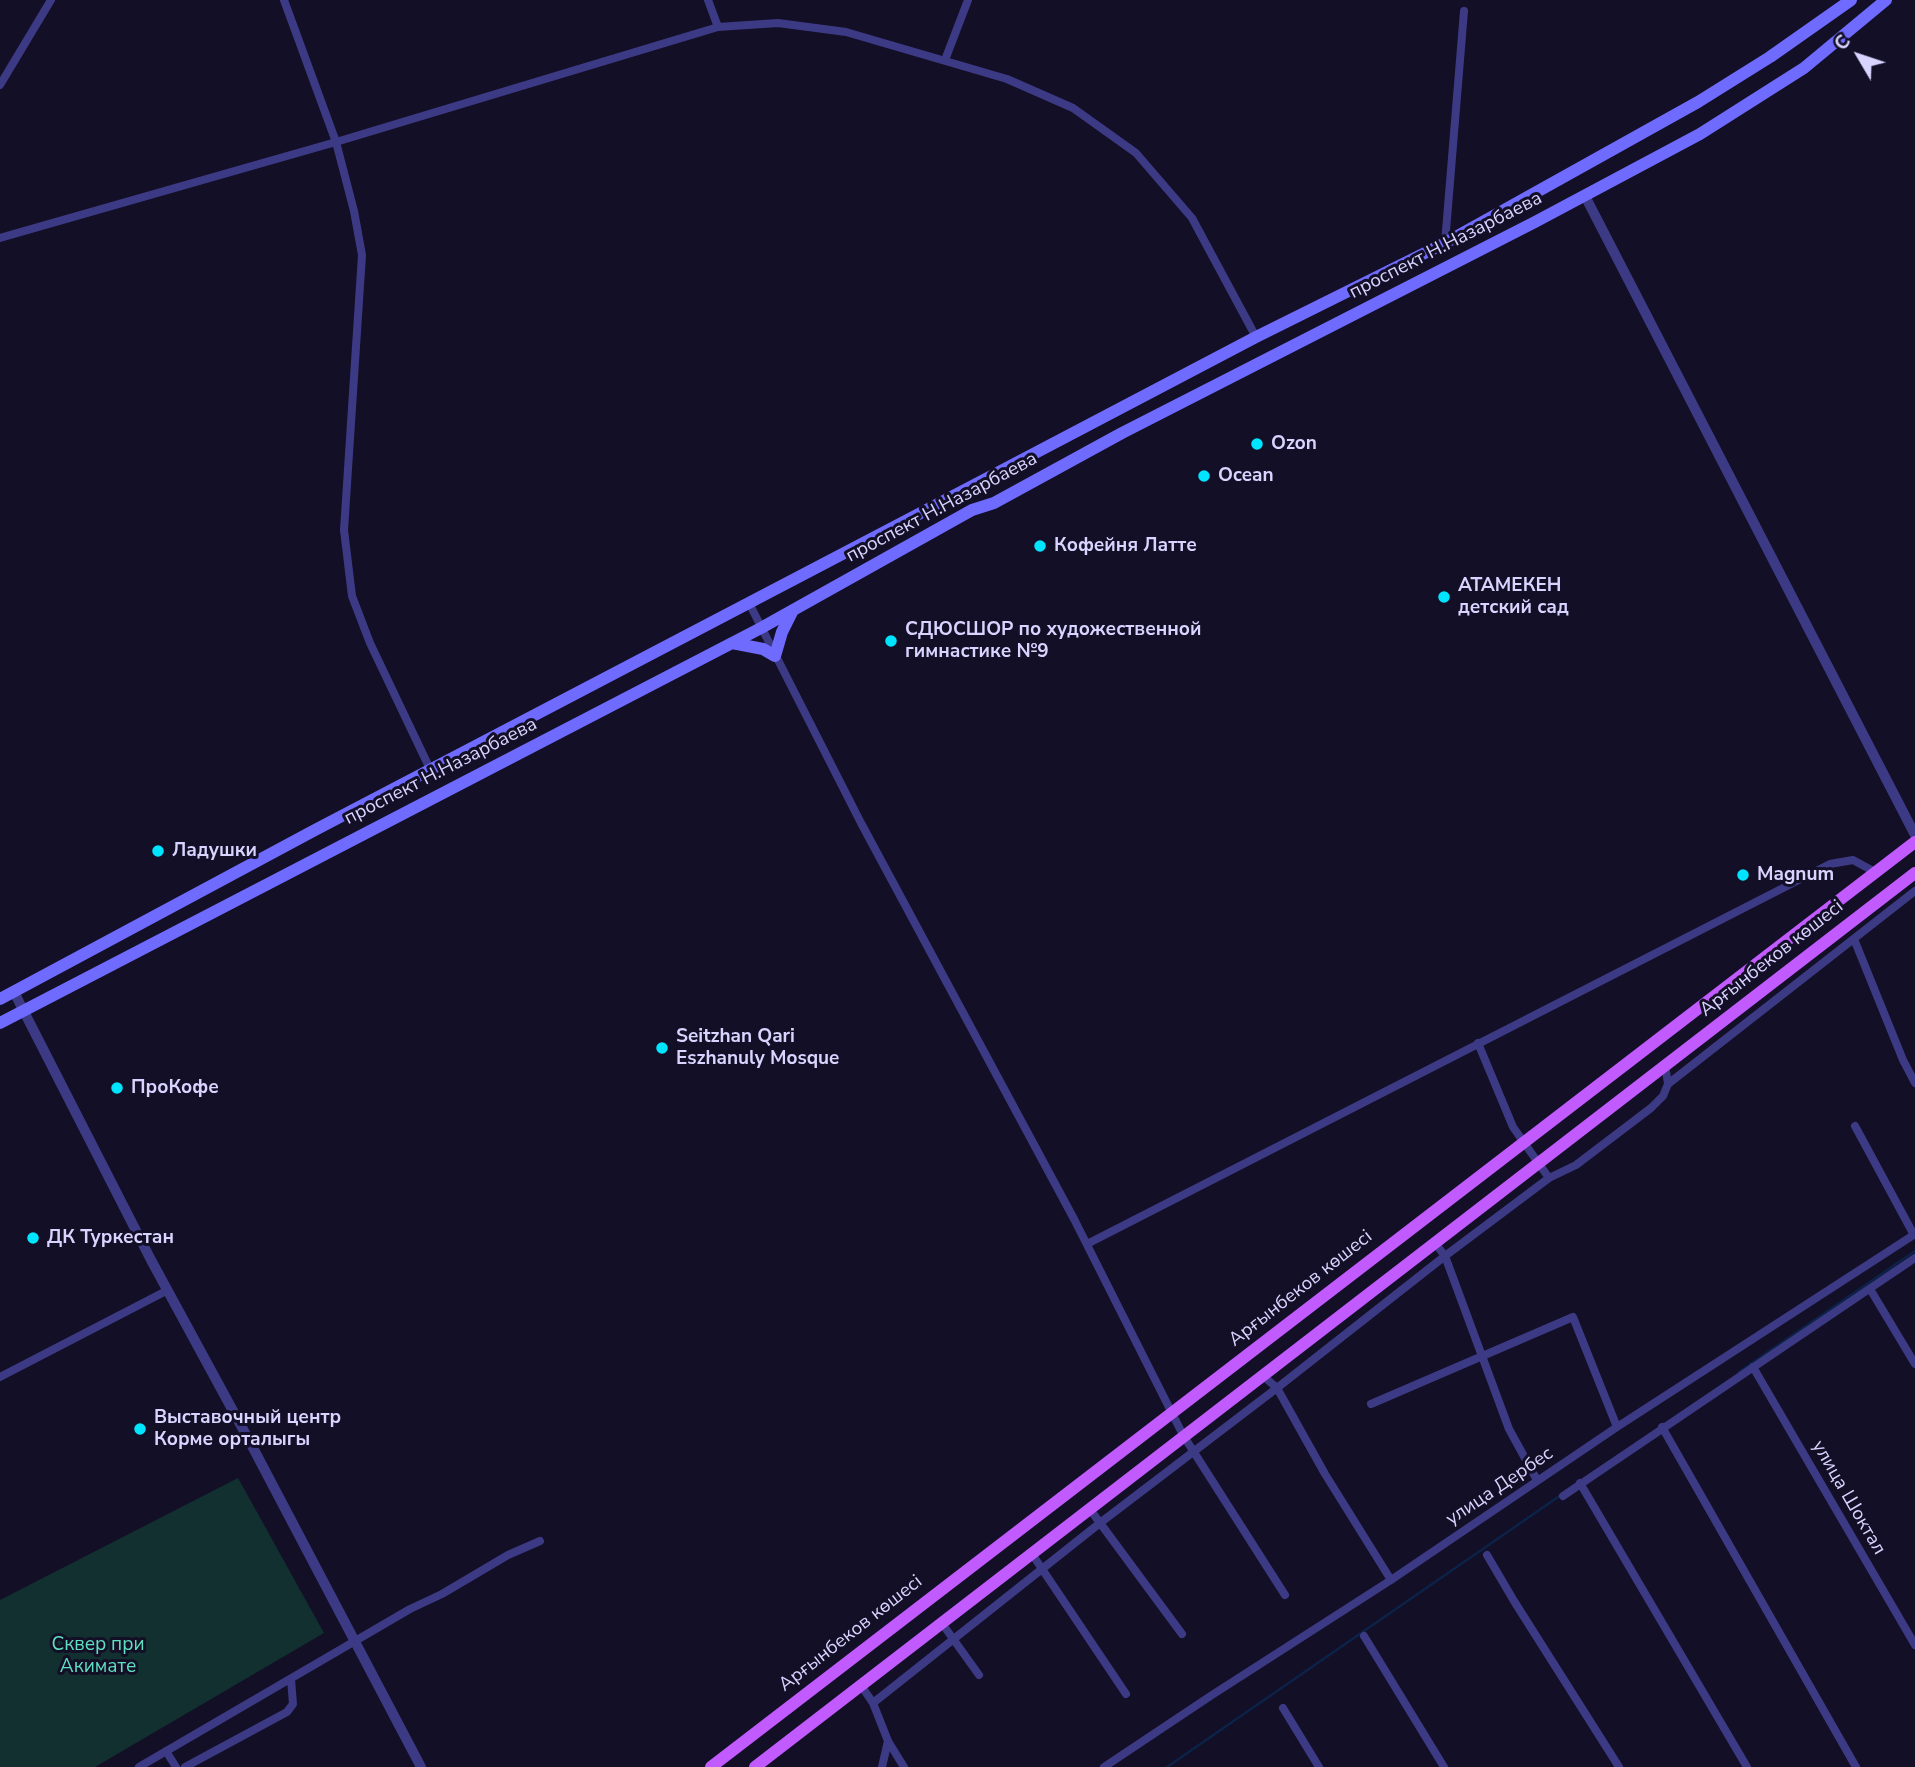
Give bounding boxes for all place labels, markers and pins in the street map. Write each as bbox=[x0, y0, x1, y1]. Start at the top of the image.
place label: Ozon bbox=[1271, 433, 1317, 455]
marker: Ozon bbox=[1249, 436, 1265, 452]
place label: Ocean bbox=[1218, 465, 1273, 487]
marker: Ocean bbox=[1196, 468, 1212, 484]
place label: Кофейня Латте bbox=[1054, 535, 1197, 557]
marker: Кофейня Латте bbox=[1032, 538, 1048, 554]
place label: АТАМЕКЕН детский сад bbox=[1458, 575, 1569, 619]
marker: АТАМЕКЕН детский сад bbox=[1436, 589, 1452, 605]
place label: СДЮСШОР по художественной гимнастике №9 bbox=[905, 619, 1201, 663]
marker: СДЮСШОР по художественной гимнастике №9 bbox=[883, 633, 899, 649]
place label: Ладушки bbox=[172, 840, 257, 862]
marker: Ладушки bbox=[150, 843, 166, 859]
place label: Magnum bbox=[1757, 864, 1834, 886]
marker: Magnum bbox=[1735, 867, 1751, 883]
place label: Seitzhan Qari Eszhanuly Mosque bbox=[676, 1026, 839, 1070]
marker: Seitzhan Qari Eszhanuly Mosque bbox=[654, 1040, 670, 1056]
place label: ПроКофе bbox=[131, 1077, 219, 1099]
marker: ПроКофе bbox=[109, 1080, 125, 1096]
place label: ДК Туркестан bbox=[47, 1227, 174, 1249]
marker: ДК Туркестан bbox=[25, 1230, 41, 1246]
place label: Выставочный центр Корме орталыгы bbox=[154, 1407, 341, 1451]
marker: Выставочный центр Корме орталыгы bbox=[132, 1421, 148, 1437]

